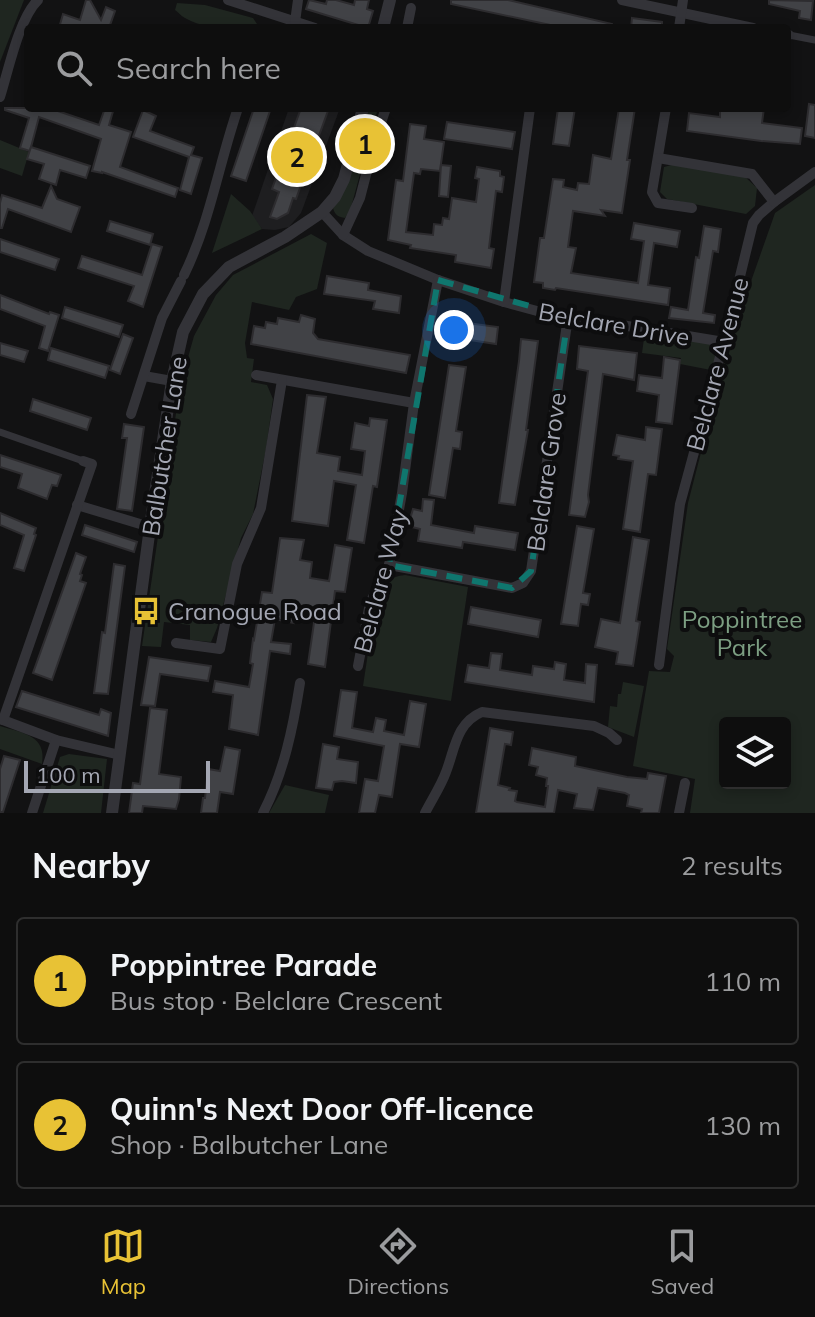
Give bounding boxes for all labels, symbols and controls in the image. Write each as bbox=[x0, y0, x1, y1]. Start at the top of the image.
search box bbox=[24, 24, 791, 112]
icon: search bbox=[52, 46, 96, 90]
text: Search here bbox=[116, 49, 281, 87]
pin: 1 bbox=[339, 114, 391, 174]
pin: 2 bbox=[271, 127, 323, 187]
street label: Belclare Avenue bbox=[679, 274, 755, 454]
street label: Belclare Drive bbox=[536, 296, 692, 352]
your location bbox=[434, 310, 474, 350]
street label: Balbutcher Lane bbox=[135, 354, 193, 538]
street label: Belclare Grove bbox=[520, 391, 572, 553]
street label: Belclare Way bbox=[346, 506, 414, 656]
bus stop icon: Cranogue Road bbox=[131, 596, 161, 626]
place label: Cranogue Road bbox=[168, 596, 342, 626]
park label: Poppintree Park bbox=[682, 604, 802, 662]
map controls bbox=[719, 717, 791, 789]
button: layers bbox=[719, 717, 791, 789]
scale bar bbox=[24, 757, 210, 793]
text: 100 m bbox=[36, 761, 101, 789]
text: Nearby bbox=[32, 844, 150, 887]
text: 2 results bbox=[681, 849, 783, 882]
text: Poppintree Parade bbox=[110, 946, 377, 984]
text: 1 bbox=[52, 965, 68, 998]
text: 110 m bbox=[705, 965, 781, 998]
text: Bus stop · Belclare Crescent bbox=[110, 984, 442, 1017]
text: Quinn's Next Door Off-licence bbox=[110, 1090, 534, 1128]
text: 2 bbox=[52, 1109, 68, 1142]
text: 130 m bbox=[705, 1109, 781, 1142]
text: Shop · Balbutcher Lane bbox=[110, 1128, 388, 1161]
tab: Map bbox=[101, 1224, 146, 1300]
tab: Directions bbox=[348, 1224, 449, 1300]
tab: Saved bbox=[651, 1224, 714, 1300]

